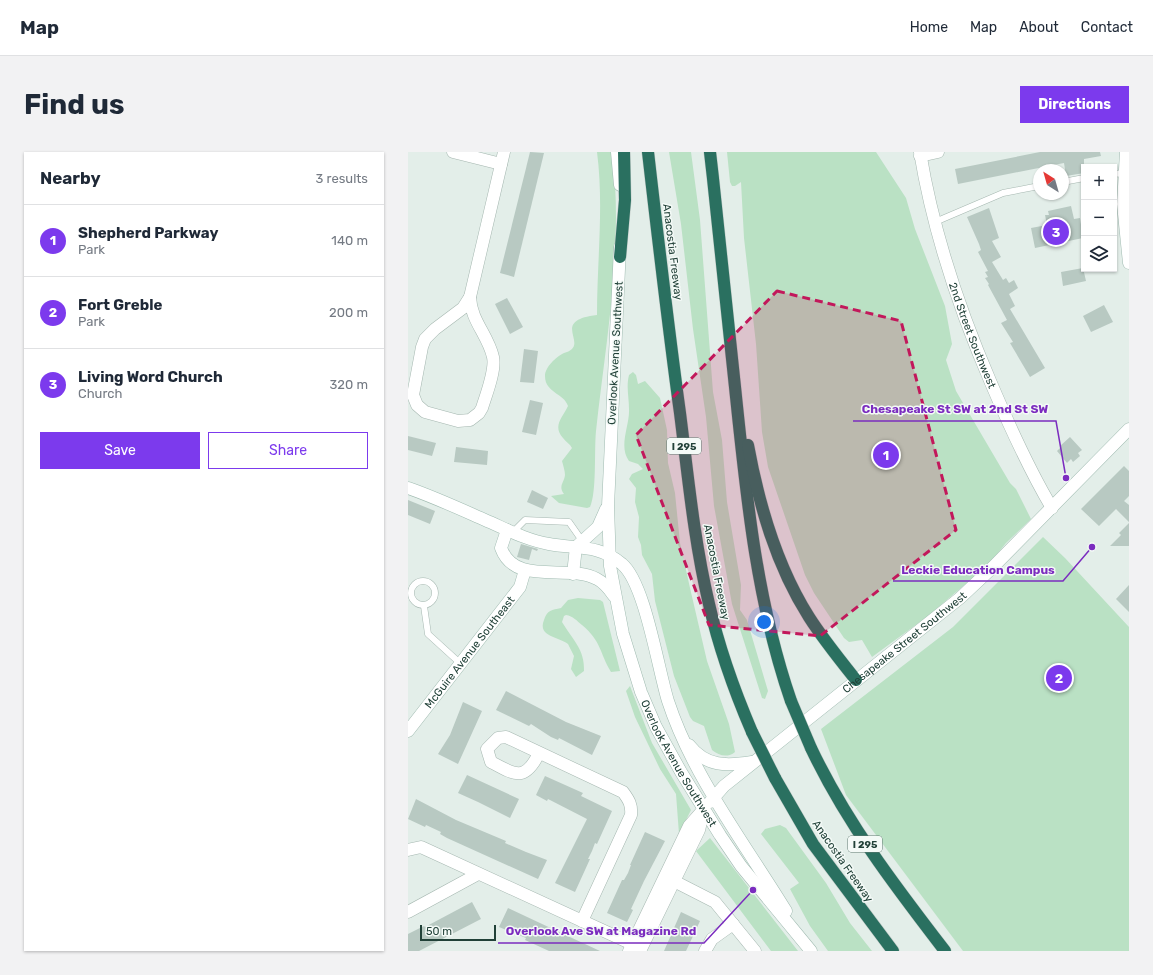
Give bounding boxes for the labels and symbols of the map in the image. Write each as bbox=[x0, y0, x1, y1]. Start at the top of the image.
north arrow bbox=[1033, 164, 1069, 200]
street label: Anacostia Freeway bbox=[660, 203, 685, 301]
pin: 3 bbox=[1043, 217, 1069, 247]
street label: Overlook Avenue Southwest bbox=[605, 280, 626, 425]
street label: 2nd Street Southwest bbox=[946, 281, 999, 391]
callout: Chesapeake St SW at 2nd St SW bbox=[853, 397, 1056, 421]
text: Chesapeake St SW at 2nd St SW bbox=[862, 402, 1048, 416]
road number: I 295 bbox=[667, 438, 701, 454]
pin: 1 bbox=[873, 440, 899, 470]
street label: Anacostia Freeway bbox=[701, 523, 732, 621]
callout: Leckie Education Campus bbox=[893, 557, 1063, 581]
text: Leckie Education Campus bbox=[901, 563, 1055, 577]
street label: Chesapeake Street Southwest bbox=[840, 589, 970, 696]
street label: McGuire Avenue Southeast bbox=[422, 593, 518, 711]
your location bbox=[754, 612, 774, 632]
pin: 2 bbox=[1046, 663, 1072, 693]
street label: Overlook Avenue Southwest bbox=[638, 698, 720, 830]
street label: Anacostia Freeway bbox=[809, 818, 876, 905]
road number: I 295 bbox=[848, 836, 882, 852]
callout: Overlook Ave SW at Magazine Rd bbox=[498, 919, 704, 943]
scale bar bbox=[420, 923, 496, 942]
text: Overlook Ave SW at Magazine Rd bbox=[506, 924, 696, 938]

